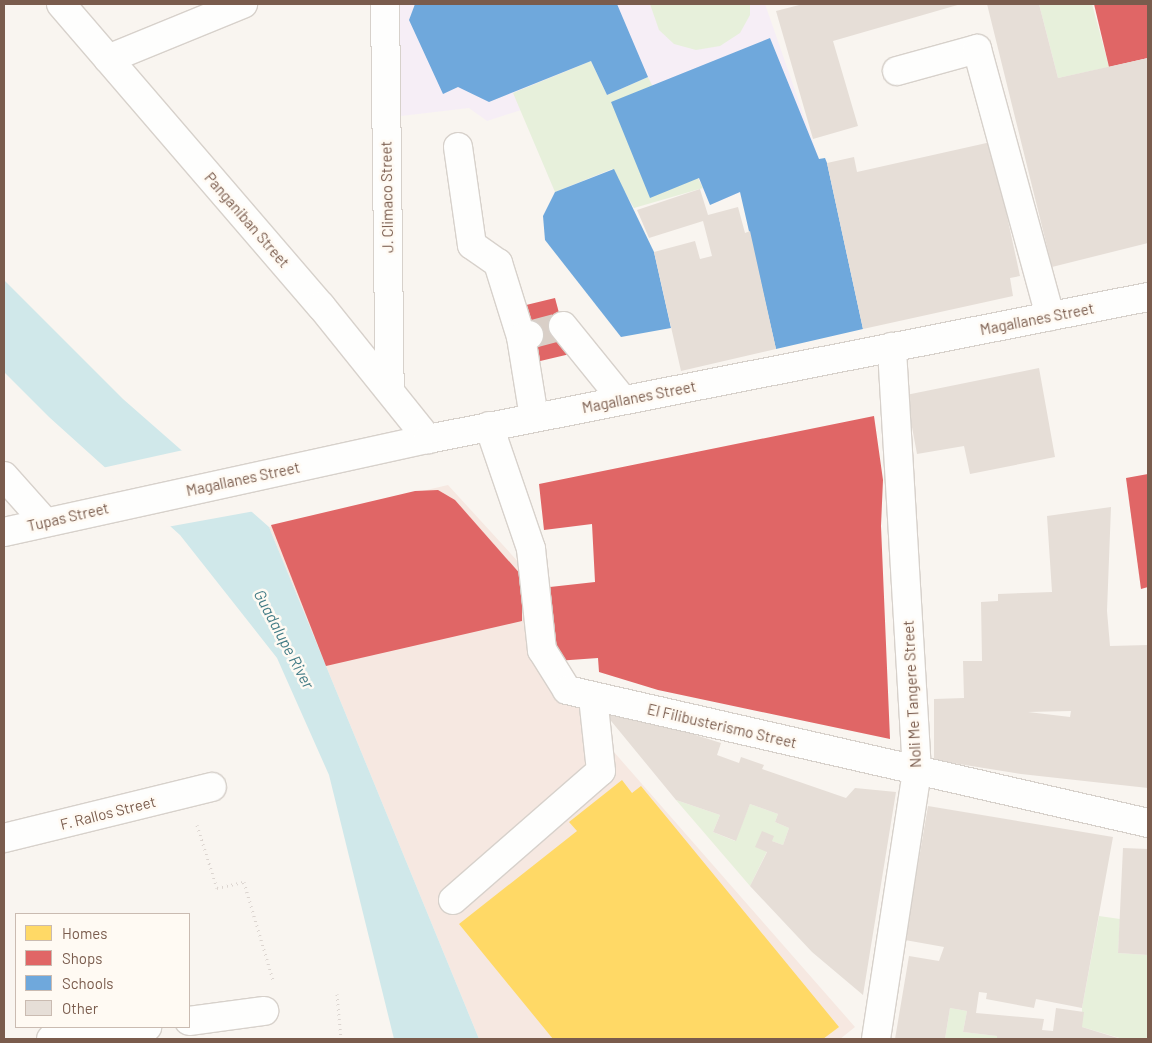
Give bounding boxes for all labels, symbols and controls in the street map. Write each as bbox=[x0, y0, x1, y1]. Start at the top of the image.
street label: J. Climaco Street bbox=[377, 141, 397, 253]
street label: Panganiban Street bbox=[201, 169, 293, 271]
street label: Magallanes Street bbox=[979, 299, 1095, 339]
street label: Magallanes Street bbox=[581, 377, 697, 417]
street label: Magallanes Street bbox=[185, 458, 301, 500]
street label: Tupas Street bbox=[26, 499, 110, 535]
water label: Guadalupe River bbox=[250, 586, 318, 692]
street label: Noli Me Tangere Street bbox=[899, 620, 925, 768]
street label: El Filibusterismo Street bbox=[646, 700, 798, 752]
street label: F. Rallos Street bbox=[58, 792, 158, 834]
legend bbox=[15, 913, 190, 1028]
text: Homes bbox=[62, 924, 107, 942]
text: Shops bbox=[62, 949, 102, 967]
text: Schools bbox=[62, 974, 114, 992]
text: Other bbox=[62, 999, 98, 1017]

